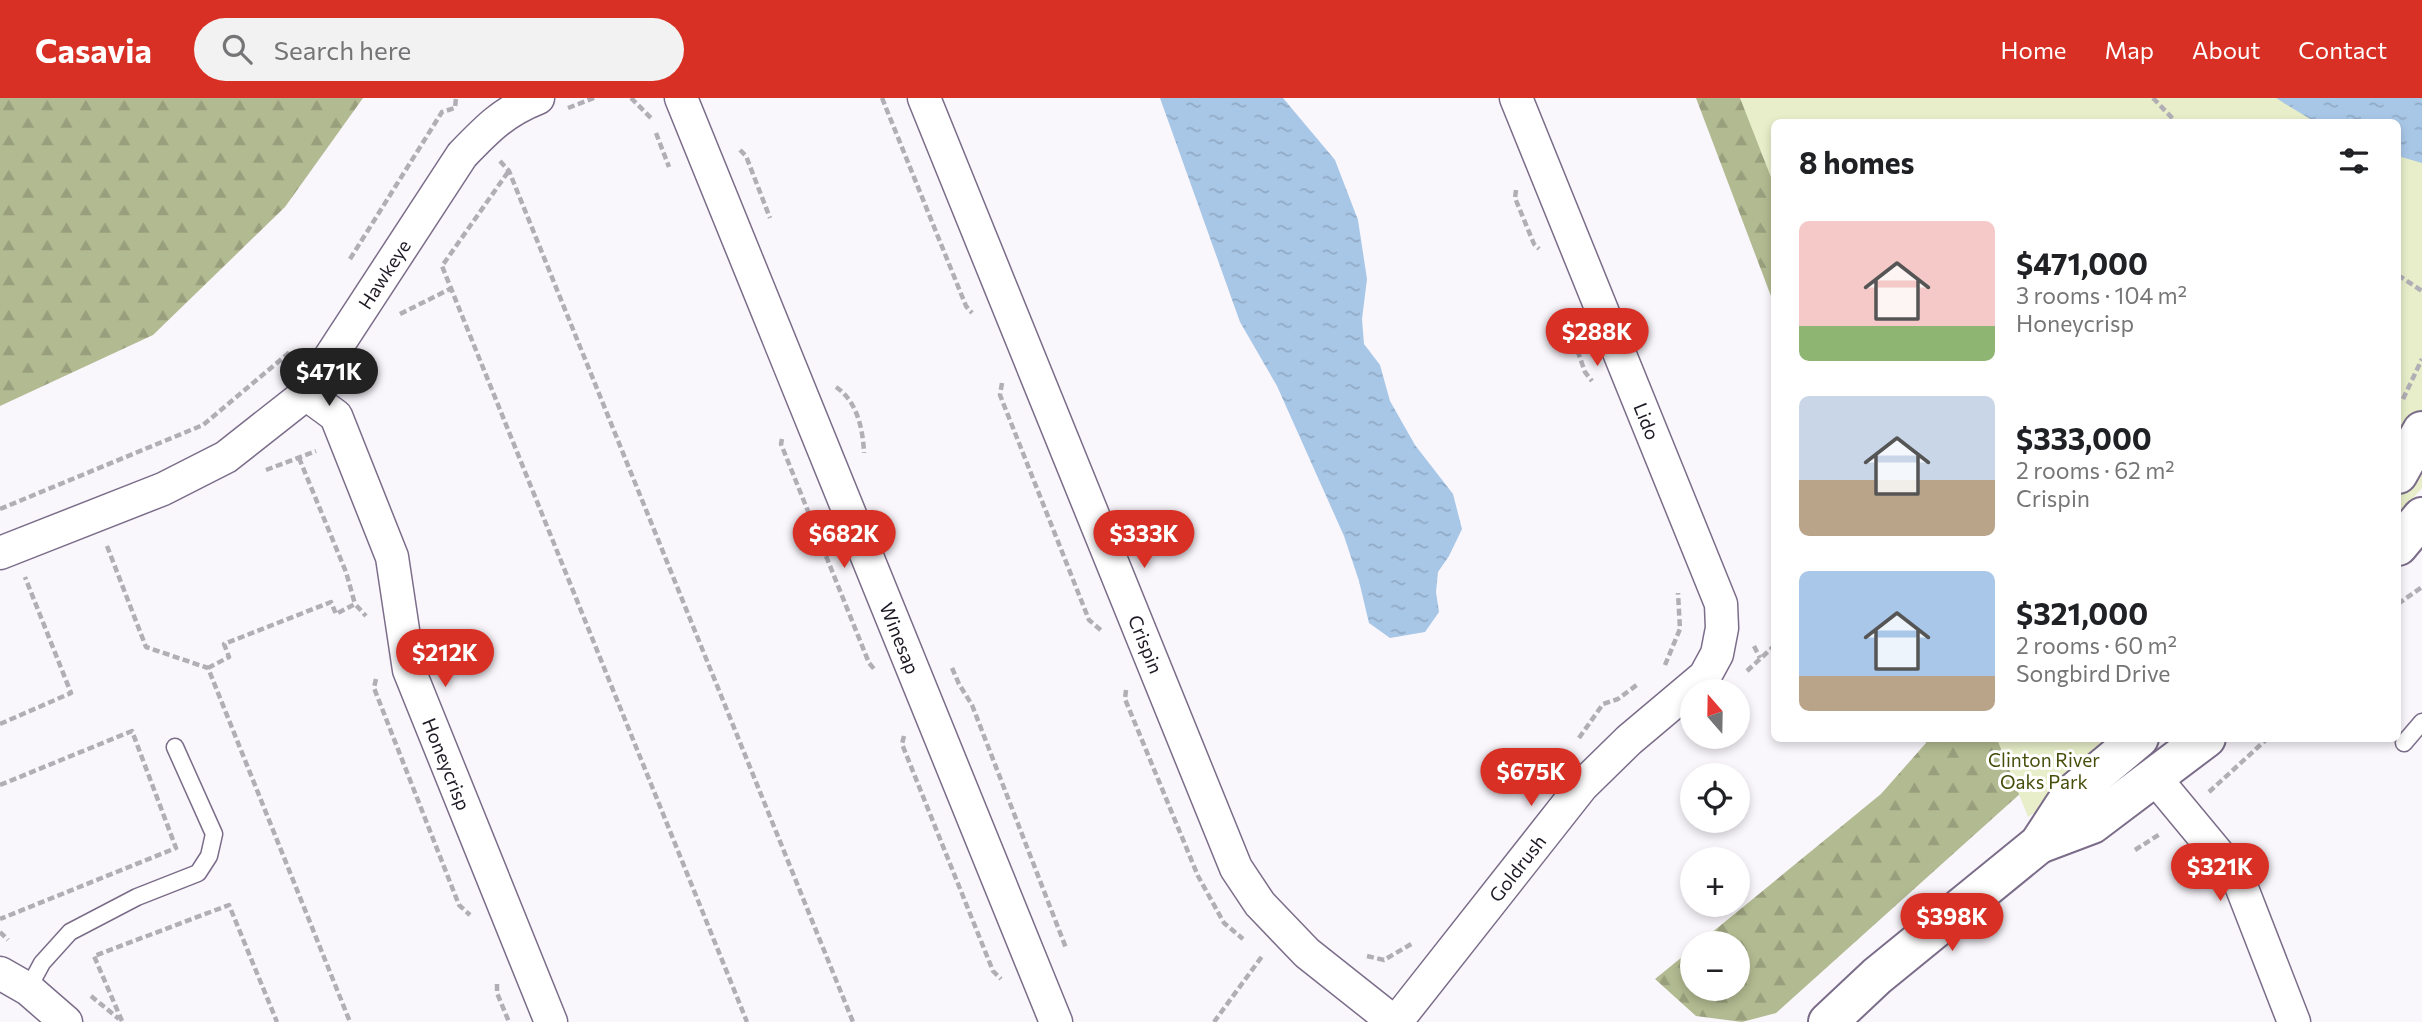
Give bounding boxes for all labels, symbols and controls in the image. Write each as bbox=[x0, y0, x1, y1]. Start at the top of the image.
search box bbox=[194, 18, 684, 81]
text: Casavia bbox=[35, 29, 152, 70]
icon: search bbox=[218, 30, 256, 68]
text: Search here bbox=[274, 34, 411, 65]
text: Home bbox=[2001, 35, 2067, 64]
text: Map bbox=[2105, 35, 2154, 64]
text: About bbox=[2192, 35, 2260, 64]
text: Contact bbox=[2298, 35, 2387, 64]
icon: filters bbox=[2335, 142, 2373, 180]
text: 8 homes bbox=[1799, 143, 1915, 180]
street label: Hawkeye bbox=[353, 235, 415, 313]
text: $471,000 bbox=[2016, 244, 2148, 281]
icon: home bbox=[1855, 249, 1939, 333]
text: 3 rooms · 104 m² bbox=[2016, 281, 2187, 309]
pin: $288K bbox=[1548, 308, 1646, 368]
text: Honeycrisp bbox=[2016, 309, 2134, 337]
text: $288K bbox=[1562, 317, 1632, 345]
pin: $471K bbox=[280, 348, 378, 408]
text: $471K bbox=[296, 357, 362, 385]
street label: Lido bbox=[1629, 399, 1665, 443]
text: $333,000 bbox=[2016, 419, 2152, 456]
icon: home bbox=[1855, 424, 1939, 508]
text: 2 rooms · 62 m² bbox=[2016, 456, 2175, 484]
text: Crispin bbox=[2016, 484, 2090, 512]
pin: $682K bbox=[795, 510, 893, 570]
pin: $333K bbox=[1095, 510, 1193, 570]
text: $682K bbox=[809, 519, 879, 547]
text: $333K bbox=[1109, 519, 1179, 547]
text: $321,000 bbox=[2016, 594, 2148, 631]
street label: Winesap bbox=[875, 599, 925, 677]
icon: home bbox=[1855, 599, 1939, 683]
street label: Crispin bbox=[1124, 611, 1168, 677]
pin: $212K bbox=[396, 630, 494, 689]
text: 2 rooms · 60 m² bbox=[2016, 631, 2177, 659]
text: $212K bbox=[412, 638, 478, 666]
text: Songbird Drive bbox=[2016, 659, 2170, 687]
north arrow bbox=[1680, 679, 1750, 749]
map controls bbox=[1680, 679, 1750, 1001]
street label: Honeycrisp bbox=[418, 714, 476, 814]
pin: $675K bbox=[1482, 748, 1580, 808]
park label: Clinton River Oaks Park bbox=[1988, 748, 2100, 793]
text: $675K bbox=[1496, 757, 1566, 785]
button: locate bbox=[1680, 763, 1750, 833]
street label: Goldrush bbox=[1484, 830, 1550, 906]
pin: $321K bbox=[2171, 844, 2269, 903]
button: + bbox=[1680, 847, 1750, 917]
text: $321K bbox=[2187, 852, 2253, 880]
pin: $398K bbox=[1903, 894, 2001, 953]
text: $398K bbox=[1916, 902, 1988, 930]
button: − bbox=[1680, 931, 1750, 1001]

